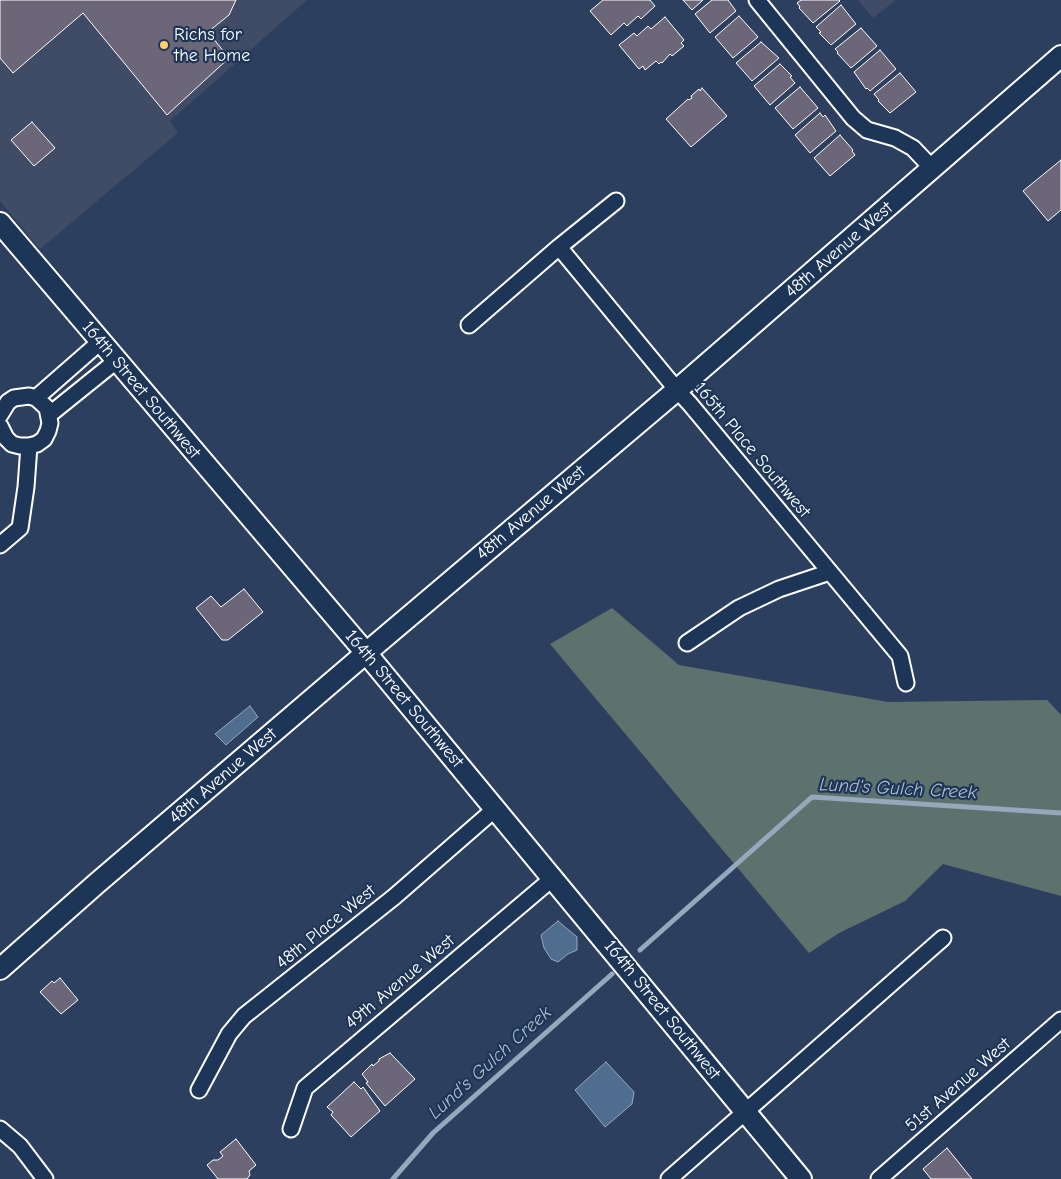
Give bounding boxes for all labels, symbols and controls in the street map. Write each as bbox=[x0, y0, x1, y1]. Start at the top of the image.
place label: Richs for the Home bbox=[174, 24, 250, 66]
marker: Richs for the Home bbox=[158, 39, 170, 51]
street label: 48th Avenue West bbox=[781, 197, 897, 303]
street label: 164th Street Southwest bbox=[77, 317, 205, 463]
street label: 165th Place Southwest bbox=[689, 378, 815, 522]
street label: 48th Avenue West bbox=[472, 461, 590, 565]
street label: 164th Street Southwest bbox=[340, 626, 468, 772]
street label: 48th Avenue West bbox=[165, 723, 281, 829]
water label: Lund's Gulch Creek bbox=[819, 773, 977, 805]
street label: 48th Place West bbox=[272, 880, 380, 974]
street label: 49th Avenue West bbox=[341, 930, 459, 1034]
street label: 164th Street Southwest bbox=[599, 936, 725, 1084]
water label: Lund's Gulch Creek bbox=[424, 1002, 556, 1124]
street label: 51st Avenue West bbox=[901, 1033, 1015, 1137]

